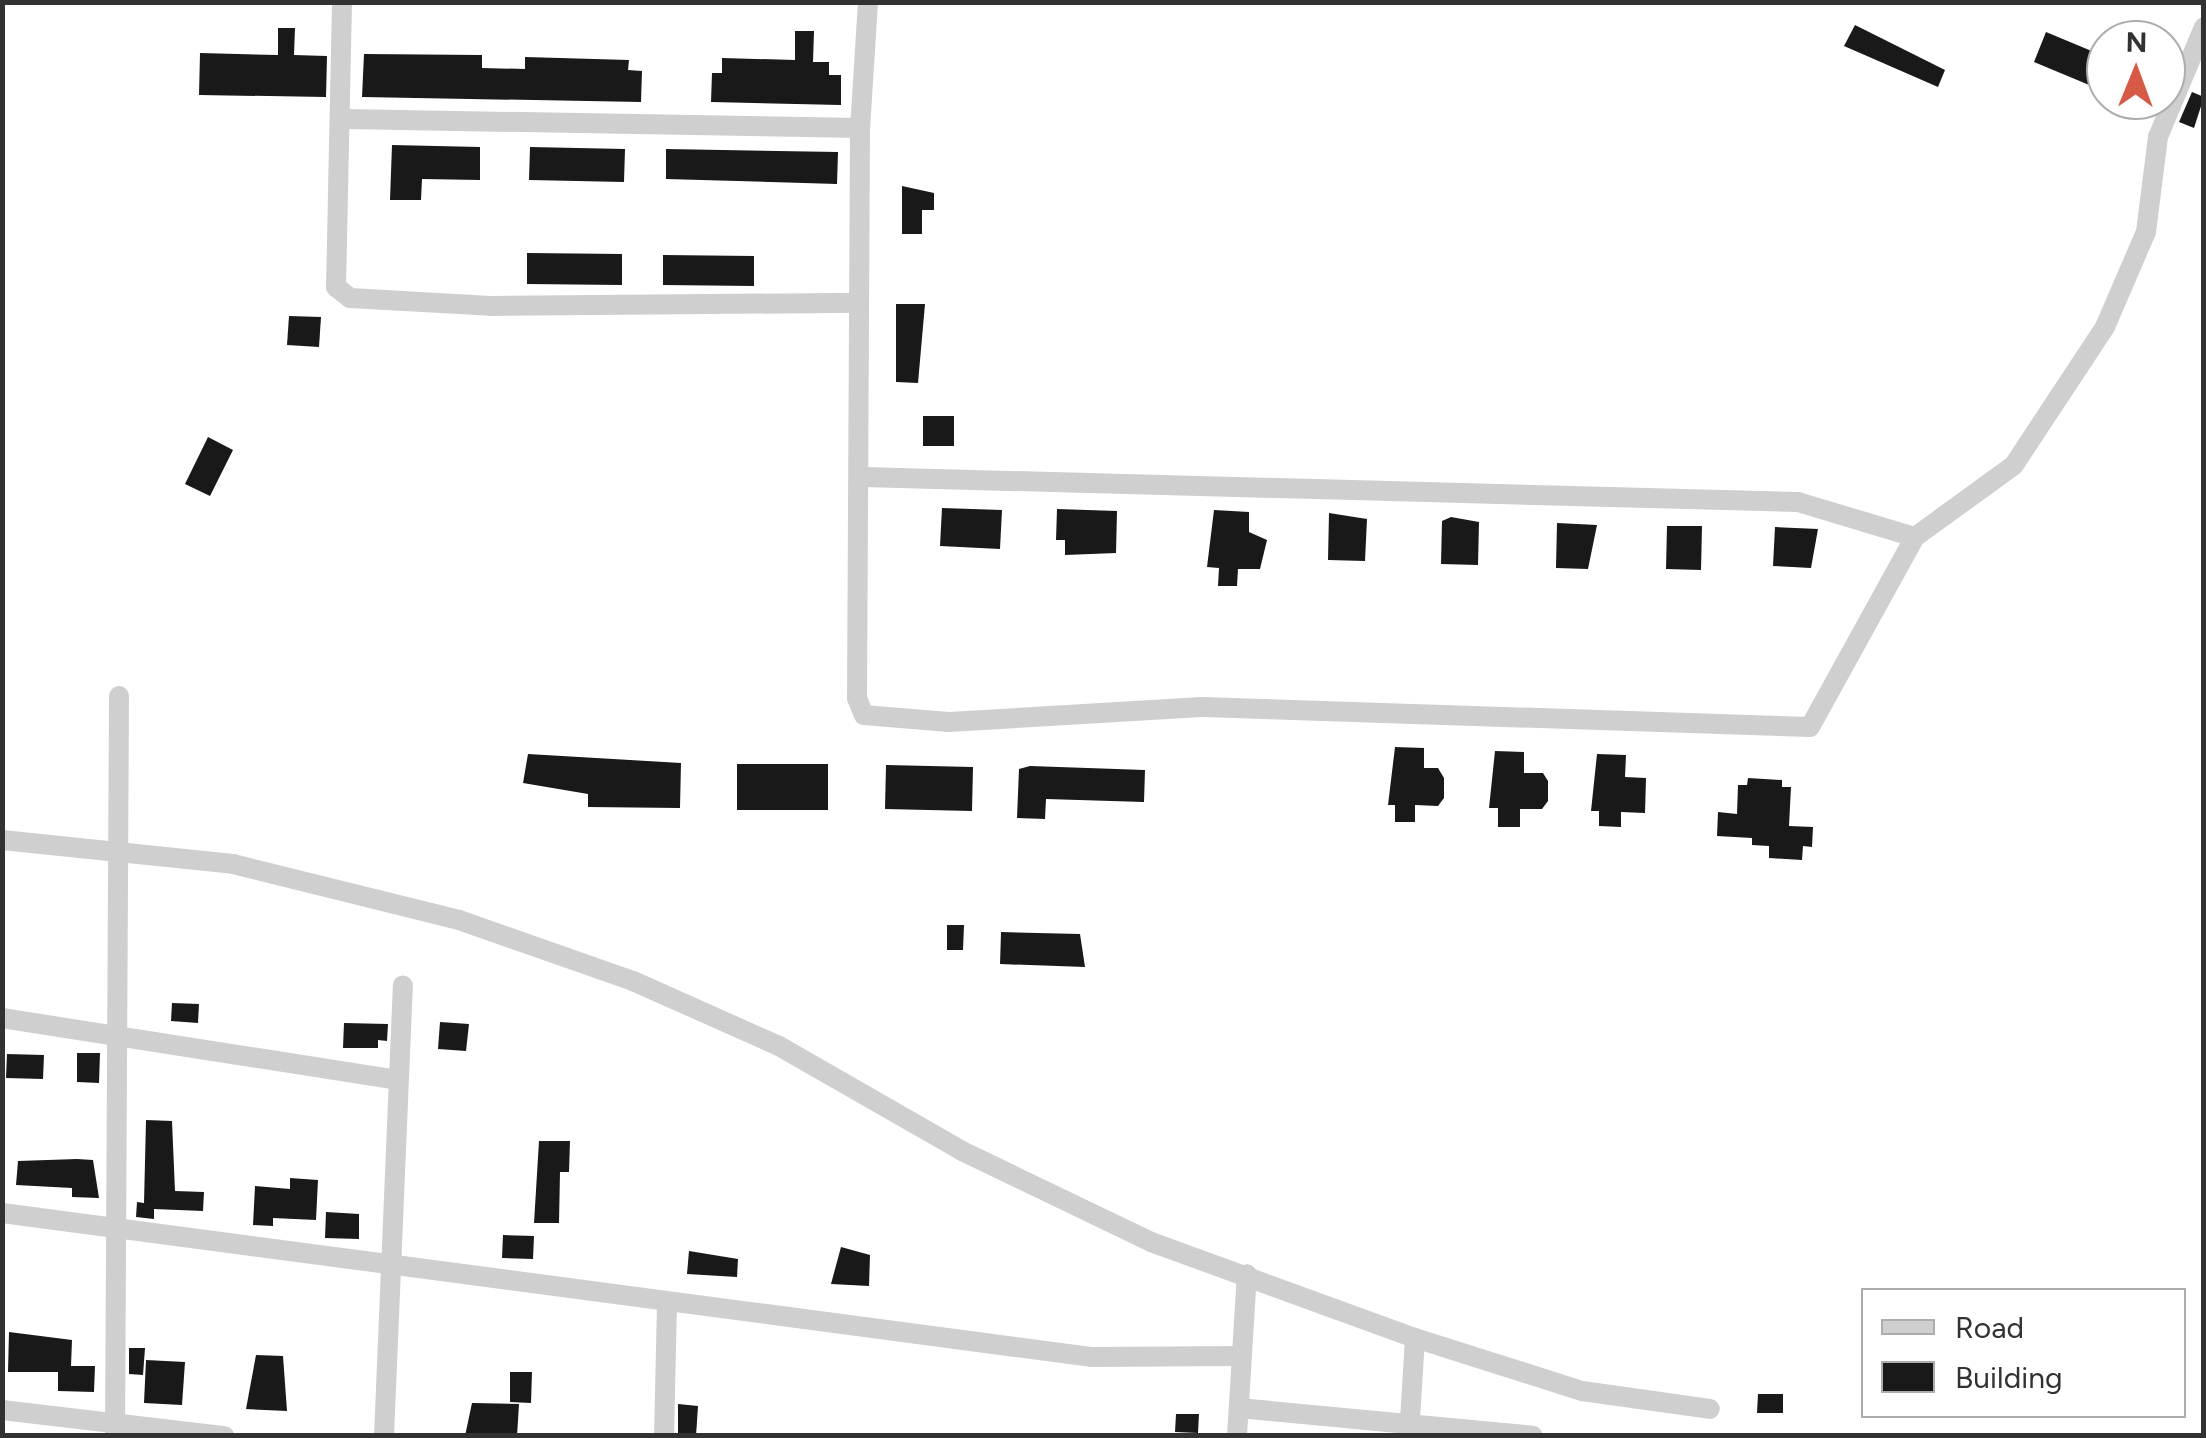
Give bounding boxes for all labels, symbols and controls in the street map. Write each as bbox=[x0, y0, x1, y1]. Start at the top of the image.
north arrow bbox=[2086, 20, 2186, 120]
text: N bbox=[2125, 25, 2148, 59]
legend bbox=[1861, 1288, 2186, 1418]
text: Road bbox=[1955, 1309, 2024, 1346]
text: Building bbox=[1955, 1359, 2063, 1396]

